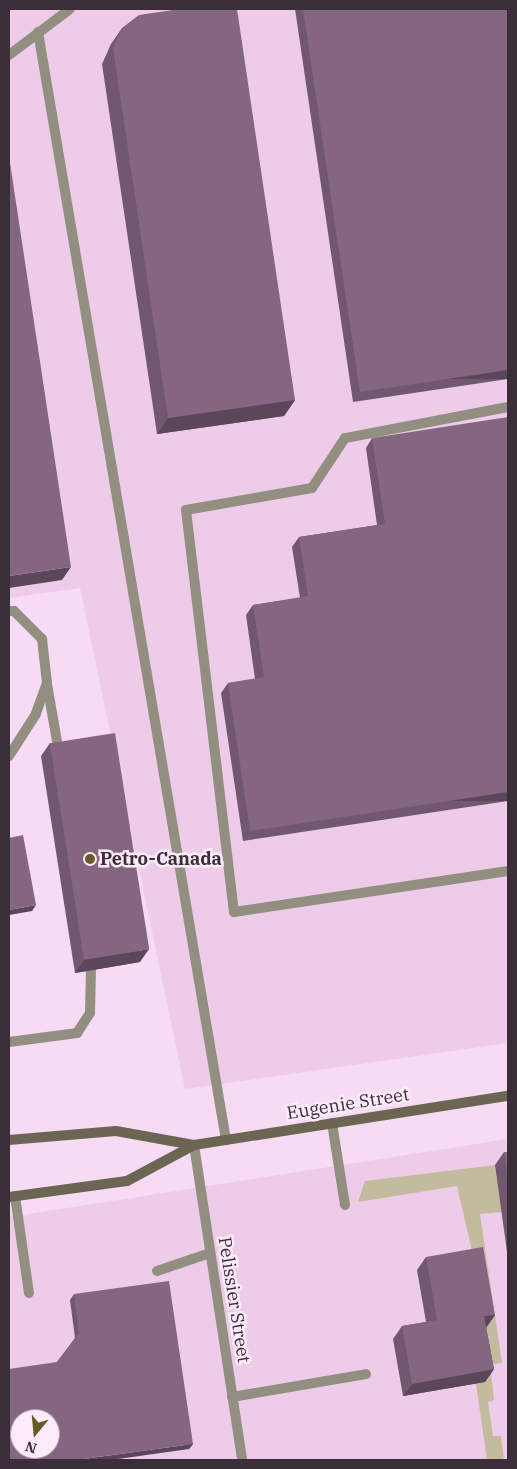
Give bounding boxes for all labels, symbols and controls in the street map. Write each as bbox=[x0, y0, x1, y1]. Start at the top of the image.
place label: Petro-Canada bbox=[100, 848, 222, 870]
marker: Petro-Canada bbox=[84, 853, 96, 865]
street label: Eugenie Street bbox=[285, 1084, 411, 1124]
street label: Pelissier Street bbox=[213, 1236, 255, 1364]
north arrow bbox=[10, 1409, 60, 1459]
text: N bbox=[23, 1437, 39, 1458]

